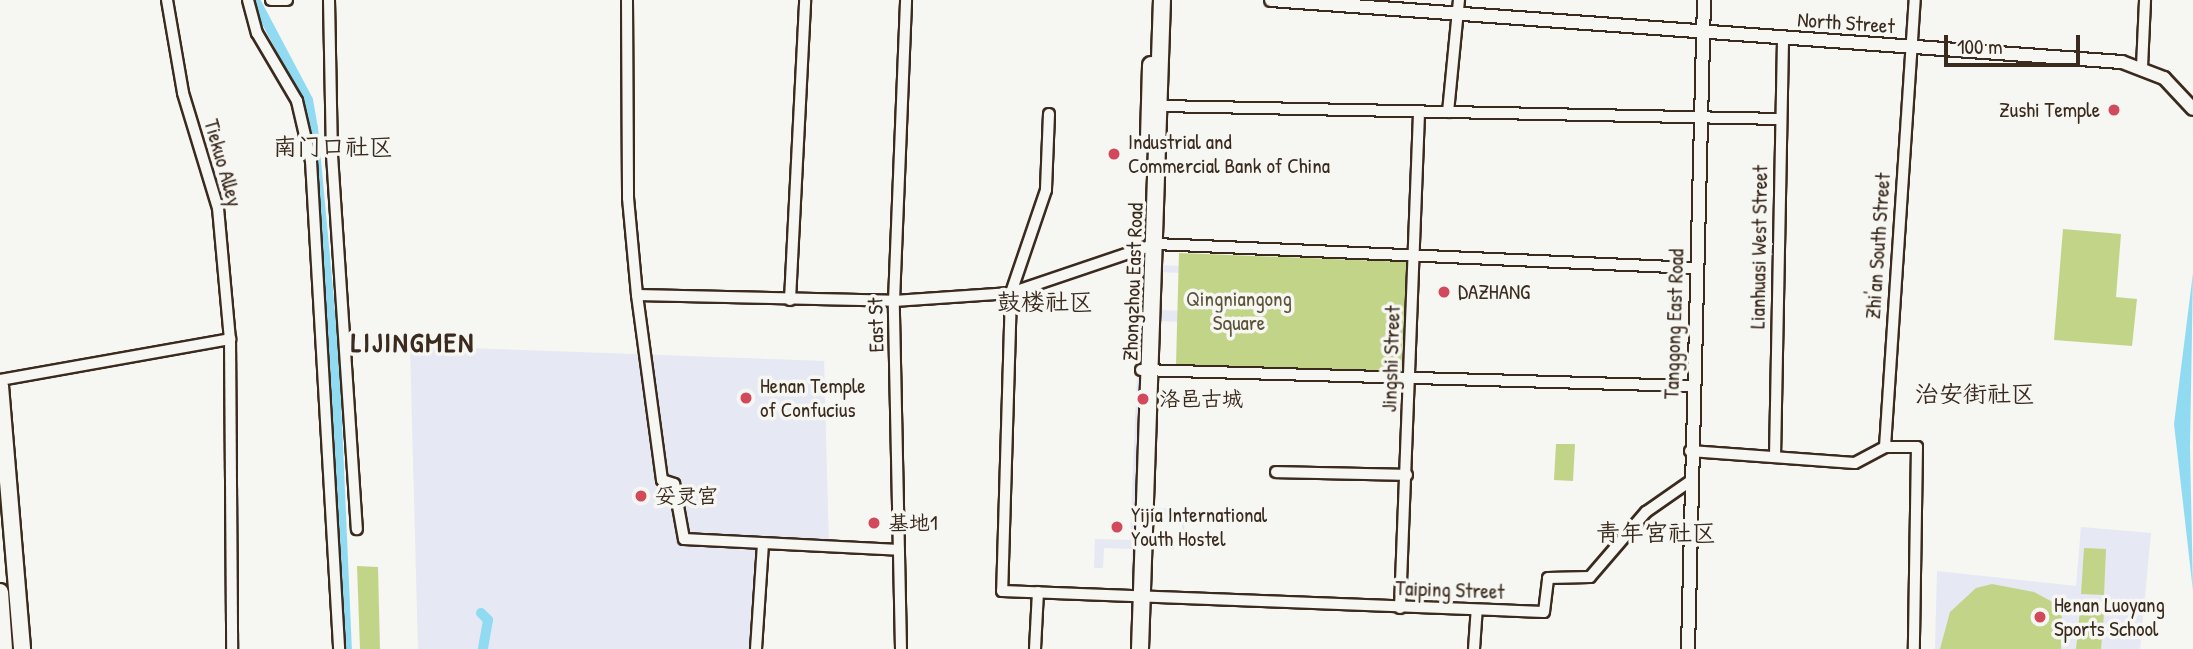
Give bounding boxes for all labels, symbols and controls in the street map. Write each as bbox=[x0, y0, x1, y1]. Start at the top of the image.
street label: North Street bbox=[1796, 7, 1896, 39]
scale bar bbox=[1948, 21, 2084, 65]
text: 100 m bbox=[1957, 32, 2003, 61]
place label: Zushi Temple bbox=[1999, 97, 2100, 123]
marker: Zushi Temple bbox=[2106, 102, 2122, 118]
street label: Tiekuo Alley bbox=[199, 116, 247, 210]
place label: Industrial and Commercial Bank of China bbox=[1128, 129, 1330, 179]
district label: 南门口社区 bbox=[273, 133, 393, 161]
marker: Industrial and Commercial Bank of China bbox=[1106, 146, 1122, 162]
street label: Lianhuasi West Street bbox=[1745, 165, 1773, 329]
street label: Zhi'an South Street bbox=[1860, 172, 1896, 320]
street label: Zhongzhou East Road bbox=[1118, 202, 1148, 362]
street label: Tanggong East Road bbox=[1659, 248, 1689, 400]
place label: DAZHANG bbox=[1458, 279, 1530, 305]
marker: DAZHANG bbox=[1436, 284, 1452, 300]
park label: Qingniangong Square bbox=[1186, 286, 1292, 336]
district label: 鼓楼社区 bbox=[997, 288, 1093, 316]
street label: East St bbox=[863, 298, 889, 352]
street label: Jingshi Street bbox=[1377, 305, 1405, 413]
district label: LIJINGMEN bbox=[352, 325, 474, 359]
place label: Henan Temple of Confucius bbox=[760, 373, 866, 423]
district label: 治安街社区 bbox=[1915, 380, 2035, 408]
place label: 洛邑古城 bbox=[1159, 386, 1243, 412]
marker: 洛邑古城 bbox=[1133, 389, 1153, 409]
marker: Henan Temple of Confucius bbox=[738, 390, 754, 406]
place label: 妥灵宫 bbox=[655, 483, 718, 509]
marker: 妥灵宫 bbox=[633, 488, 649, 504]
place label: Yijia International Youth Hostel bbox=[1131, 502, 1267, 552]
place label: 基地1 bbox=[888, 510, 938, 536]
marker: 基地1 bbox=[866, 515, 882, 531]
marker: Yijia International Youth Hostel bbox=[1109, 519, 1125, 535]
district label: 青年宫社区 bbox=[1596, 519, 1716, 547]
street label: Taiping Street bbox=[1395, 576, 1505, 604]
place label: Henan Luoyang Sports School bbox=[2054, 592, 2165, 642]
marker: Henan Luoyang Sports School bbox=[2032, 609, 2048, 625]

